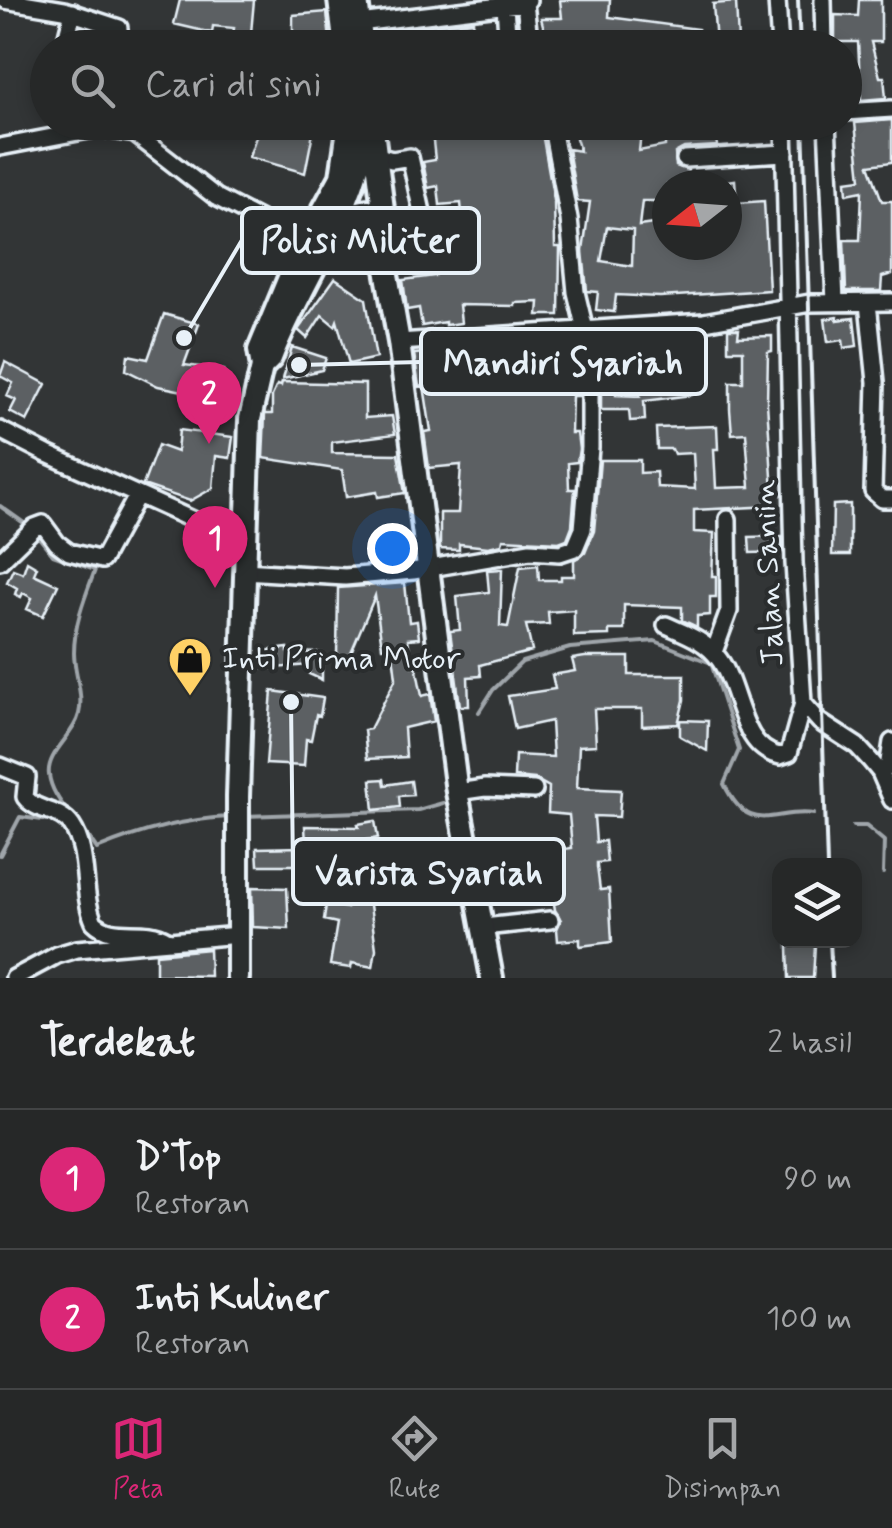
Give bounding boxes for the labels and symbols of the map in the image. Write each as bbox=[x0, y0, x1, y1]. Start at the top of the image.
north arrow bbox=[652, 170, 742, 260]
callout: Polisi Militer bbox=[242, 208, 479, 273]
text: Polisi Militer bbox=[261, 219, 461, 265]
callout: Mandiri Syariah bbox=[421, 329, 706, 394]
text: Mandiri Syariah bbox=[443, 341, 683, 387]
pin: 2 bbox=[176, 362, 242, 444]
street label: Jalan Saniin bbox=[743, 479, 795, 667]
pin: 1 bbox=[182, 506, 248, 588]
your location bbox=[367, 523, 418, 574]
shop icon: Inti Prima Motor bbox=[167, 636, 213, 697]
place label: Inti Prima Motor bbox=[222, 638, 461, 680]
callout: Varista Syariah bbox=[293, 839, 564, 904]
text: Varista Syariah bbox=[315, 851, 543, 897]

